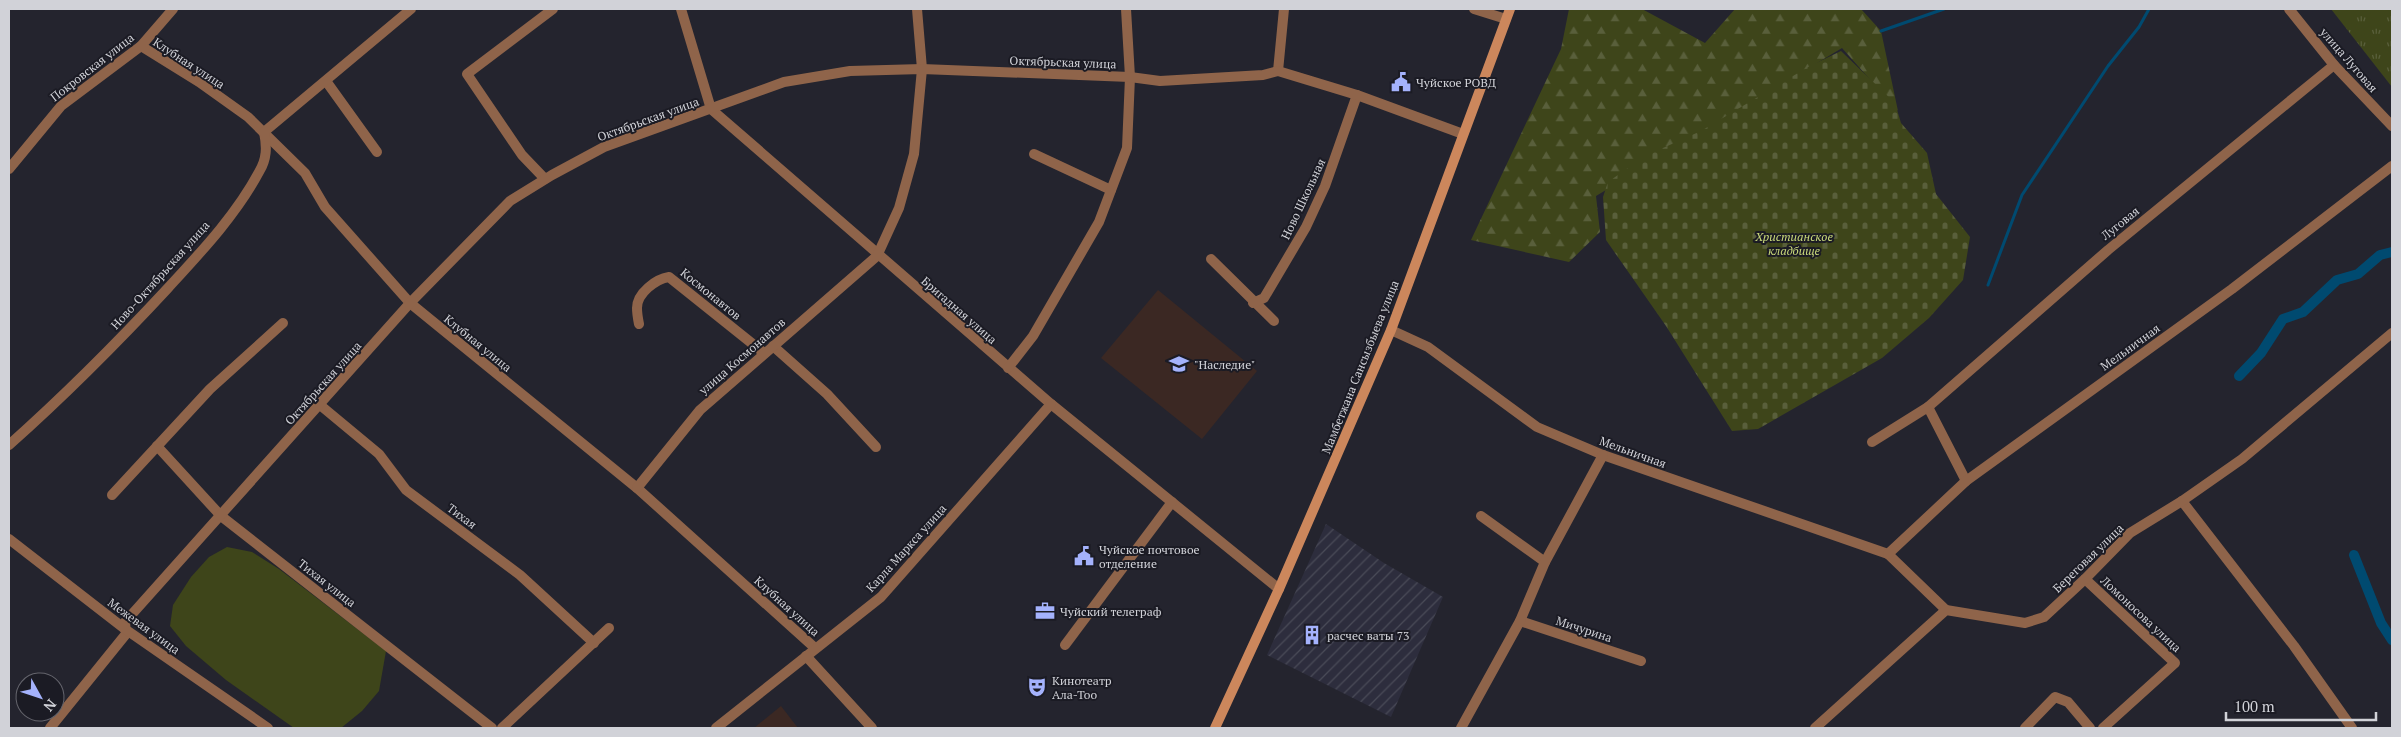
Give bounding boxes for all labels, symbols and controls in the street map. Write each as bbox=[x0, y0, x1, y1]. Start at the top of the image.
street label: улица Луговая bbox=[2316, 24, 2381, 95]
street label: Покровская улица bbox=[47, 30, 137, 104]
street label: Клубная улица bbox=[150, 34, 228, 92]
street label: Октябрьская улица bbox=[1009, 53, 1117, 71]
public building icon: Чуйское РОВД bbox=[1390, 71, 1412, 93]
place label: Чуйское РОВД bbox=[1416, 75, 1497, 90]
street label: Октябрьская улица bbox=[595, 94, 701, 144]
street label: Ново Школьная bbox=[1278, 156, 1328, 242]
street label: Луговая bbox=[2097, 203, 2142, 243]
street label: Ново-Октябрьская улица bbox=[107, 218, 213, 332]
park label: Христианское кладбище bbox=[1754, 229, 1833, 258]
street label: Космонавтов bbox=[678, 265, 744, 323]
street label: Бригадная улица bbox=[918, 273, 1000, 347]
street label: Мамбетжана Сансызбыева улица bbox=[1318, 278, 1402, 456]
street label: Клубная улица bbox=[441, 311, 515, 375]
street label: улица Космонавтов bbox=[695, 314, 788, 398]
street label: Мельничная bbox=[2097, 320, 2163, 374]
street label: Октябрьская улица bbox=[282, 338, 364, 428]
school or university icon: "Наследие" bbox=[1168, 353, 1190, 375]
place label: "Наследие" bbox=[1194, 357, 1255, 372]
street label: Мельничная bbox=[1598, 433, 1668, 471]
street label: Тихая bbox=[444, 500, 480, 532]
street label: Карла Маркса улица bbox=[863, 501, 949, 595]
street label: Береговая улица bbox=[2049, 520, 2127, 596]
place label: Чуйское почтовое отделение bbox=[1099, 542, 1200, 571]
public building icon: Чуйское почтовое отделение bbox=[1073, 545, 1095, 567]
street label: Тихая улица bbox=[295, 556, 359, 610]
street label: Ломоносова улица bbox=[2097, 572, 2184, 655]
street label: Клубная улица bbox=[751, 573, 823, 639]
street label: Межевая улица bbox=[105, 595, 183, 657]
office icon: Чуйский телеграф bbox=[1034, 600, 1056, 622]
place label: Чуйский телеграф bbox=[1060, 604, 1162, 619]
street label: Мичурина bbox=[1554, 613, 1614, 645]
building icon: расчес ваты 73 bbox=[1301, 624, 1323, 646]
place label: расчес ваты 73 bbox=[1327, 628, 1410, 643]
north arrow bbox=[15, 672, 65, 722]
place label: Кинотеатр Ала-Тоо bbox=[1052, 673, 1112, 702]
theatre icon: Кинотеатр Ала-Тоо bbox=[1026, 676, 1048, 698]
scale bar bbox=[2226, 690, 2376, 722]
text: N bbox=[39, 696, 61, 716]
text: 100 m bbox=[2234, 696, 2275, 716]

